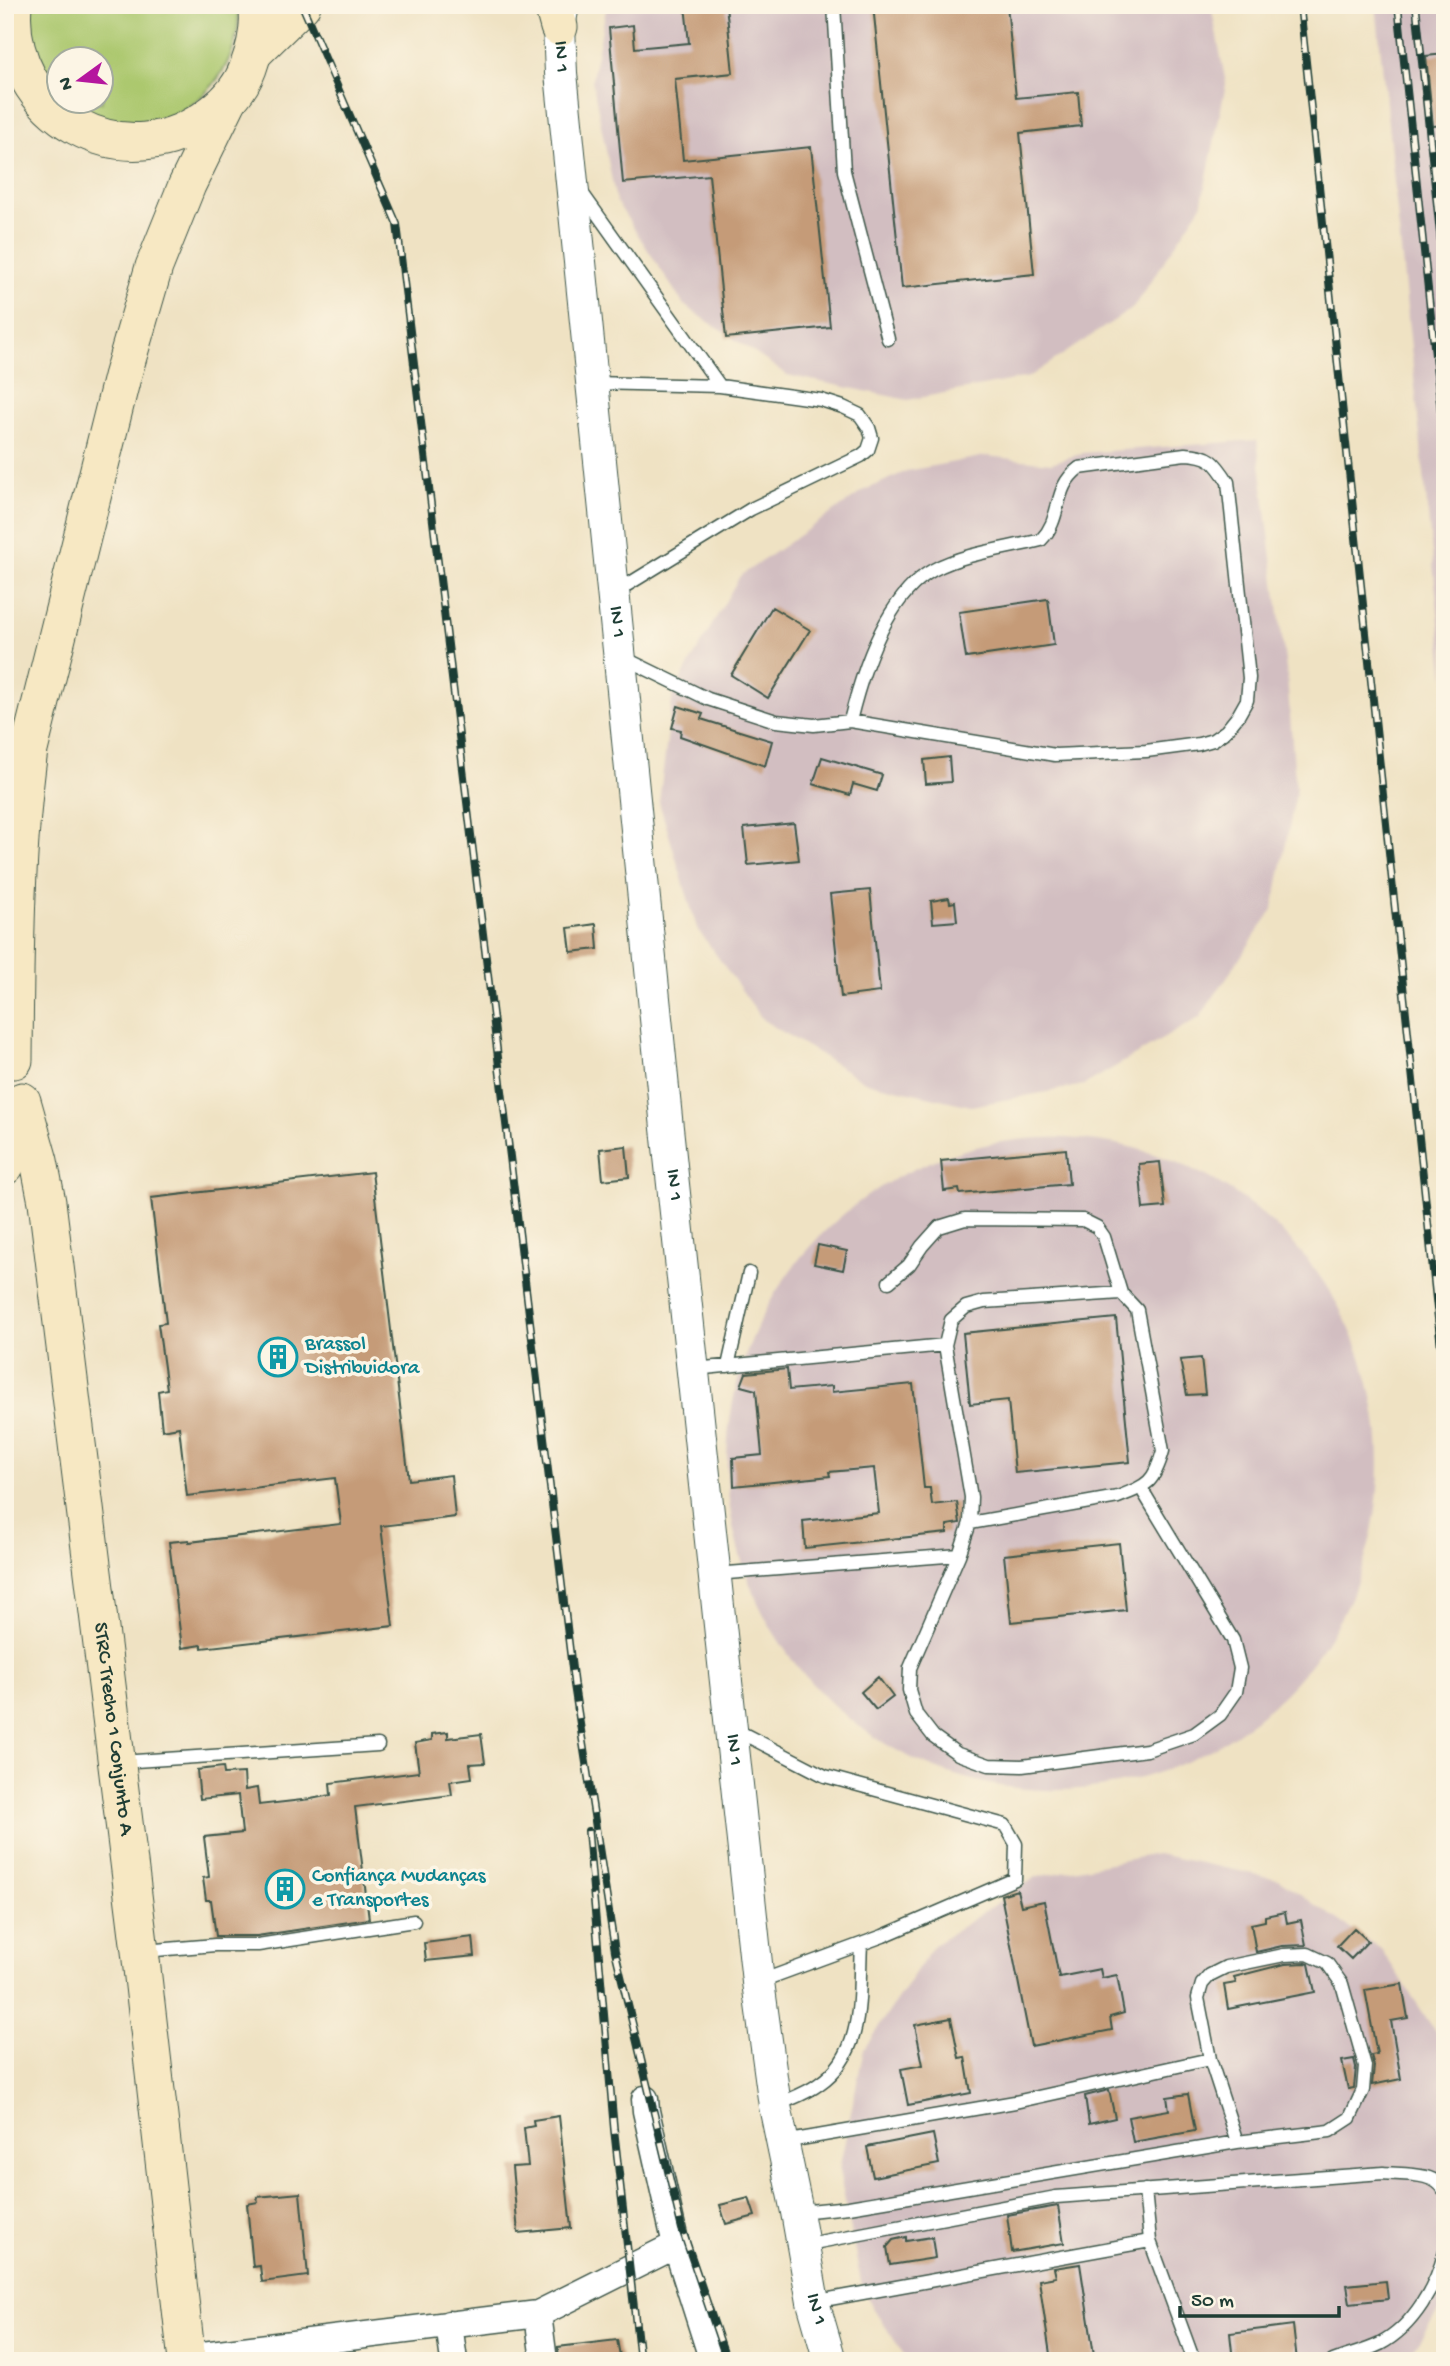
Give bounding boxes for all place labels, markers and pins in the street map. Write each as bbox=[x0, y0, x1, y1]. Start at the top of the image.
place label: Brassol Distribuidora bbox=[303, 1333, 421, 1382]
building icon: Brassol Distribuidora bbox=[257, 1336, 299, 1378]
place label: Confiança Mudanças e Transportes bbox=[312, 1865, 487, 1914]
building icon: Confiança Mudanças e Transportes bbox=[264, 1868, 306, 1910]

